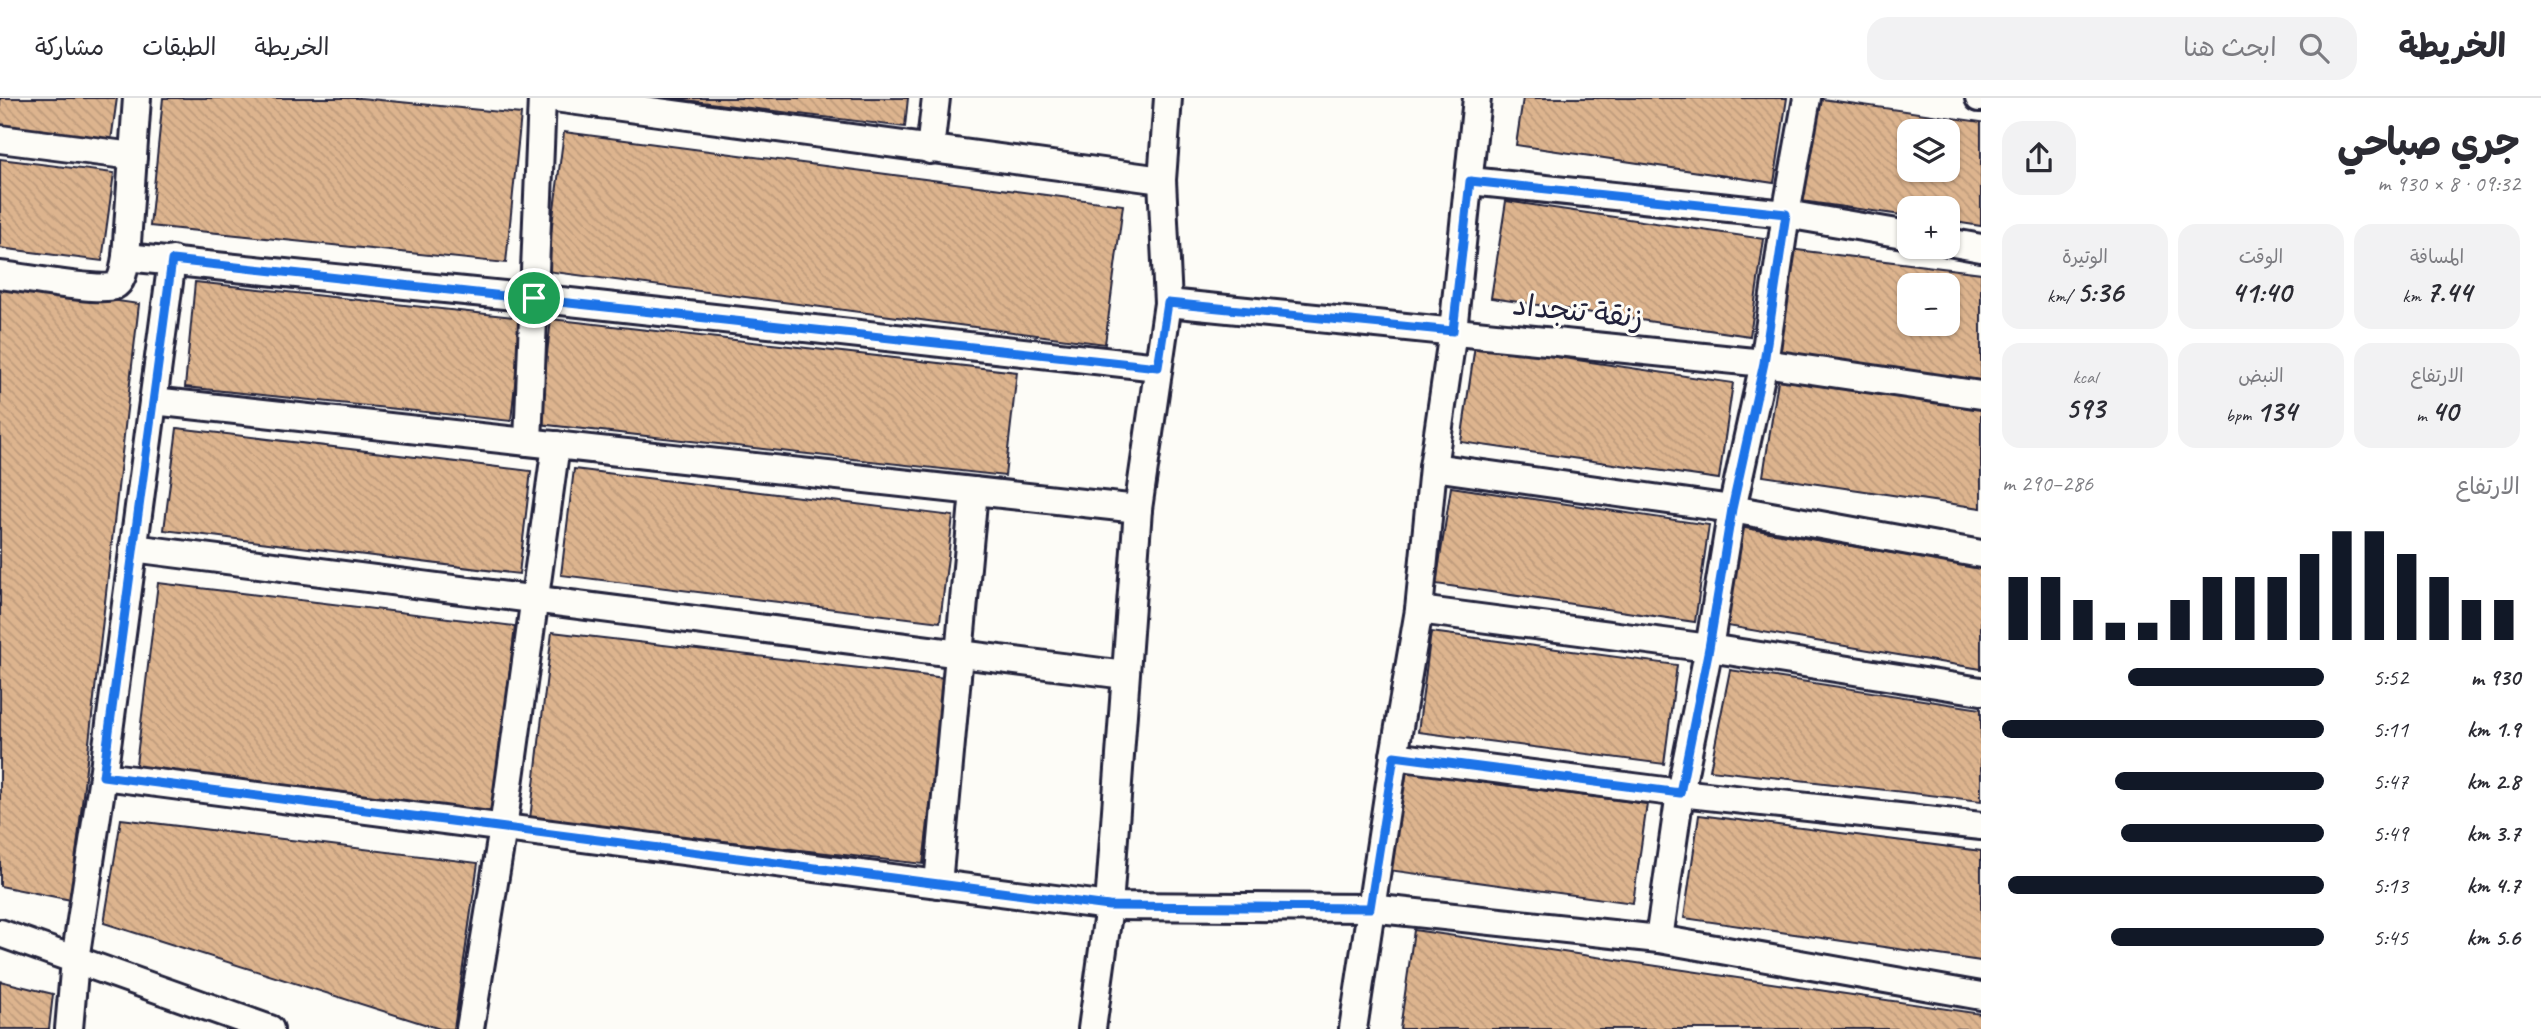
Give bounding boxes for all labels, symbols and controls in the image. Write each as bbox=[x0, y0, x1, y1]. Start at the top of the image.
search box bbox=[1867, 17, 2357, 80]
text: الخريطة bbox=[2399, 25, 2506, 67]
icon: search bbox=[2295, 29, 2333, 67]
text: ابحث هنا bbox=[2183, 31, 2277, 64]
text: مشاركة bbox=[35, 32, 104, 62]
text: الطبقات bbox=[142, 32, 217, 62]
text: الخريطة bbox=[255, 32, 329, 62]
map controls bbox=[1897, 119, 1960, 336]
button: layers bbox=[1897, 119, 1960, 182]
text: جري صباحي bbox=[2337, 119, 2520, 166]
button: share bbox=[2002, 121, 2076, 195]
text: 09:32 · 8 × 930 m bbox=[2377, 169, 2520, 198]
button: + bbox=[1897, 196, 1960, 259]
text: الوتيرة bbox=[2062, 245, 2108, 269]
text: الوقت bbox=[2239, 245, 2283, 269]
text: المسافة bbox=[2410, 245, 2464, 269]
pin bbox=[504, 268, 564, 328]
button: − bbox=[1897, 273, 1960, 336]
text: 5:36 bbox=[2076, 273, 2123, 311]
text: 41:40 bbox=[2231, 273, 2291, 311]
text: 7.44 bbox=[2425, 273, 2472, 311]
icon: arrive bbox=[515, 279, 553, 317]
text: /km bbox=[2047, 284, 2076, 308]
text: km bbox=[2402, 284, 2425, 308]
street label: زنقة تنجداد bbox=[1511, 285, 1645, 337]
text: النبض bbox=[2238, 364, 2284, 388]
text: الارتفاع bbox=[2410, 364, 2464, 388]
text: kcal bbox=[2072, 365, 2098, 389]
text: 593 bbox=[2065, 389, 2105, 427]
text: 134 bbox=[2256, 392, 2297, 430]
text: 40 bbox=[2431, 392, 2458, 430]
text: bpm bbox=[2225, 403, 2256, 427]
text: m bbox=[2416, 403, 2431, 427]
text: 286–290 m bbox=[2002, 469, 2093, 498]
text: الارتفاع bbox=[2456, 472, 2520, 501]
text: 5:52 bbox=[2372, 663, 2408, 692]
text: 930 m bbox=[2471, 663, 2520, 692]
text: 5:11 bbox=[2372, 715, 2408, 744]
text: 1.9 km bbox=[2467, 715, 2520, 744]
text: 5:47 bbox=[2372, 767, 2408, 796]
text: 2.8 km bbox=[2466, 767, 2520, 796]
text: 5:49 bbox=[2372, 819, 2408, 848]
text: 3.7 km bbox=[2467, 819, 2520, 848]
text: 5:13 bbox=[2372, 871, 2408, 900]
text: 4.7 km bbox=[2467, 871, 2520, 900]
text: 5:45 bbox=[2372, 923, 2408, 952]
text: 5.6 km bbox=[2466, 923, 2520, 952]

